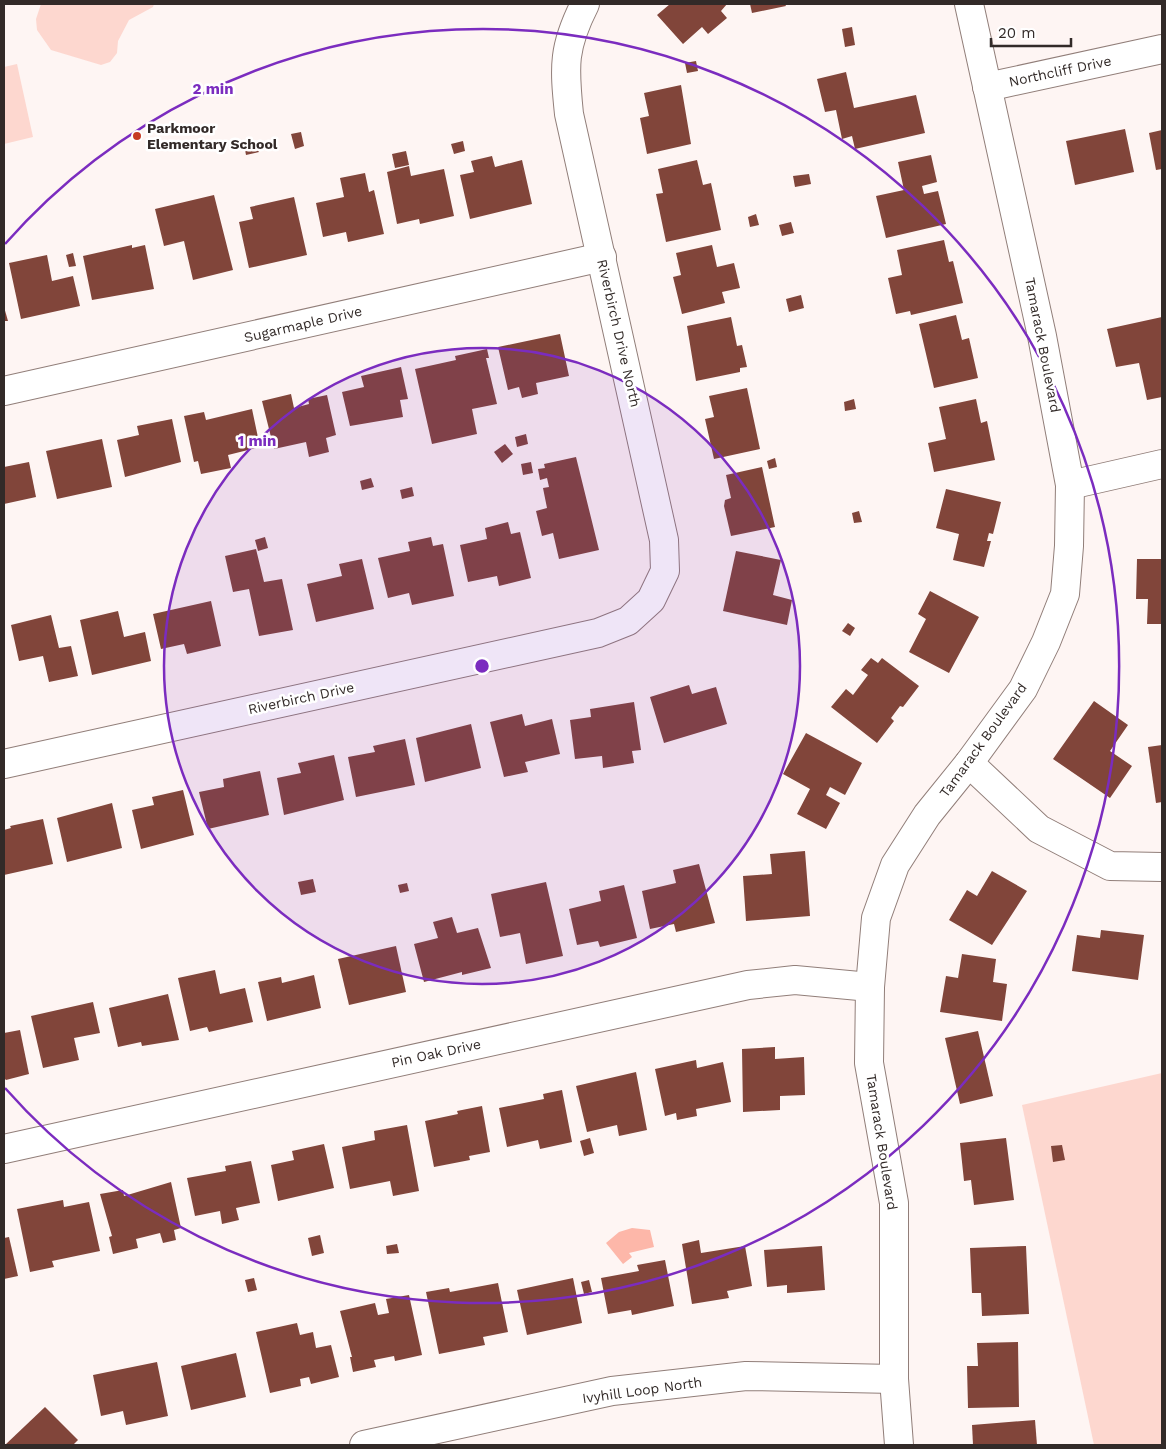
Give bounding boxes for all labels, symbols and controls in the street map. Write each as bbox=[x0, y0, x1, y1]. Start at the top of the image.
scale bar bbox=[991, 15, 1071, 47]
text: 20 m bbox=[998, 24, 1036, 42]
street label: Northcliff Drive bbox=[1007, 52, 1113, 90]
text: 2 min bbox=[192, 80, 234, 98]
place label: Parkmoor Elementary School bbox=[147, 120, 278, 152]
marker: Parkmoor Elementary School bbox=[131, 130, 143, 142]
street label: Riverbirch Drive North bbox=[594, 257, 644, 409]
street label: Tamarack Boulevard bbox=[1022, 276, 1064, 414]
street label: Sugarmaple Drive bbox=[242, 303, 364, 345]
text: 1 min bbox=[238, 432, 276, 450]
centre of rings bbox=[473, 657, 491, 675]
street label: Riverbirch Drive bbox=[246, 679, 356, 717]
street label: Tamarack Boulevard bbox=[936, 680, 1030, 800]
street label: Pin Oak Drive bbox=[390, 1036, 482, 1070]
street label: Tamarack Boulevard bbox=[863, 1073, 901, 1211]
street label: Ivyhill Loop North bbox=[581, 1374, 703, 1406]

